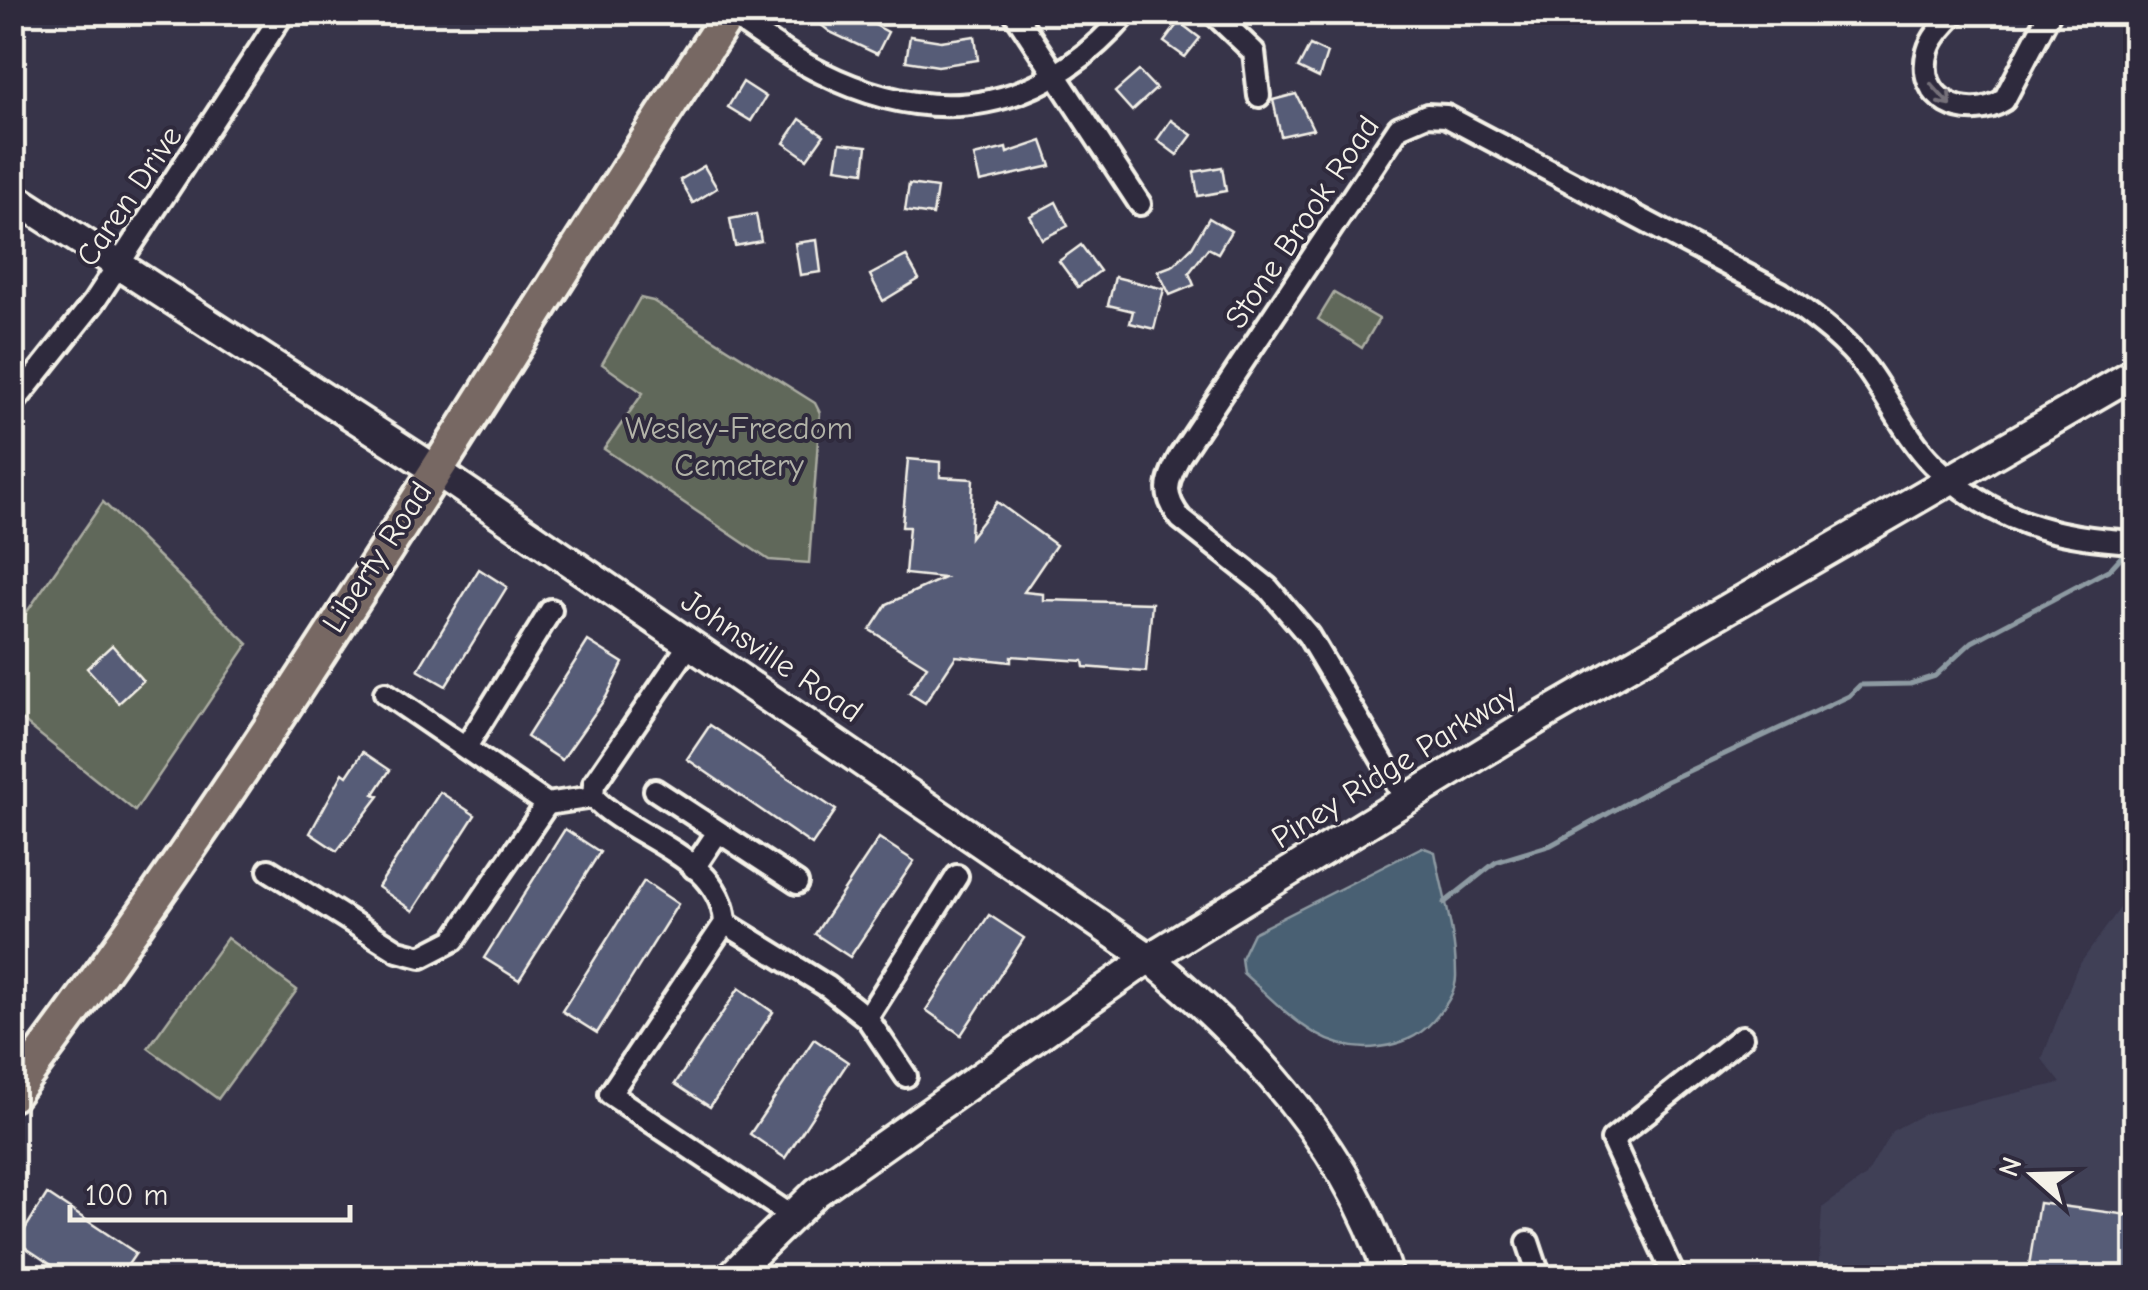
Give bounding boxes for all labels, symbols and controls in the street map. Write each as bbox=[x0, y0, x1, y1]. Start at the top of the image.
one-way arrow bbox=[1928, 81, 1952, 107]
street label: Stone Brook Road bbox=[1217, 109, 1387, 335]
street label: Caren Drive bbox=[68, 119, 190, 273]
park label: Wesley-Freedom Cemetery bbox=[625, 410, 853, 484]
street label: Liberty Road bbox=[315, 475, 439, 639]
street label: Johnsville Road bbox=[675, 582, 869, 730]
street label: Piney Ridge Parkway bbox=[1265, 675, 1524, 856]
north arrow bbox=[1983, 1125, 2083, 1225]
text: N bbox=[1992, 1153, 2029, 1181]
scale bar bbox=[70, 1160, 350, 1222]
text: 100 m bbox=[85, 1178, 168, 1213]

